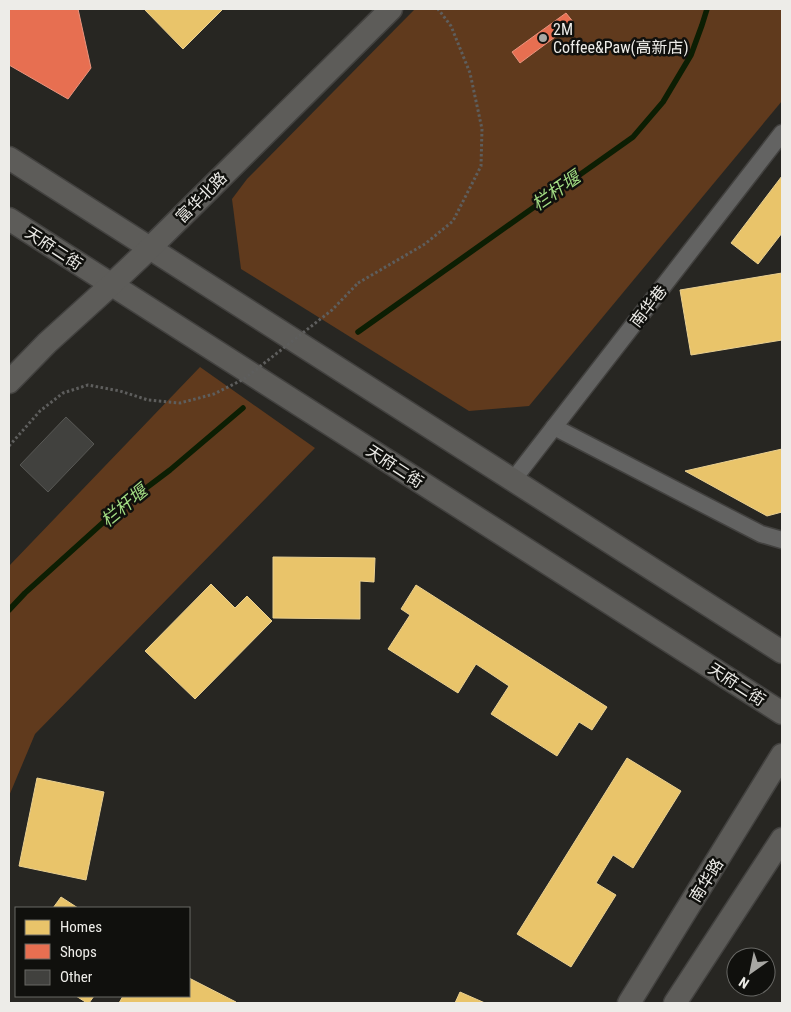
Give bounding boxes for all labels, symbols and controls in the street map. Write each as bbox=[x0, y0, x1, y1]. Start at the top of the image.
place label: 2M Coffee&Paw(高新店) bbox=[553, 20, 689, 57]
marker: 2M Coffee&Paw(高新店) bbox=[537, 32, 549, 44]
water label: 栏杆堰 bbox=[528, 165, 586, 215]
street label: 富华北路 bbox=[172, 168, 231, 227]
street label: 天府二街 bbox=[22, 223, 86, 274]
street label: 南华巷 bbox=[626, 282, 671, 331]
street label: 天府二街 bbox=[363, 441, 427, 492]
water label: 栏杆堰 bbox=[96, 478, 153, 531]
street label: 天府二街 bbox=[705, 659, 769, 710]
street label: 南华路 bbox=[686, 855, 727, 906]
legend bbox=[15, 907, 190, 997]
text: Homes bbox=[60, 918, 102, 936]
text: Shops bbox=[60, 943, 97, 961]
north arrow bbox=[726, 947, 776, 997]
text: Other bbox=[60, 968, 93, 986]
text: N bbox=[736, 974, 752, 992]

